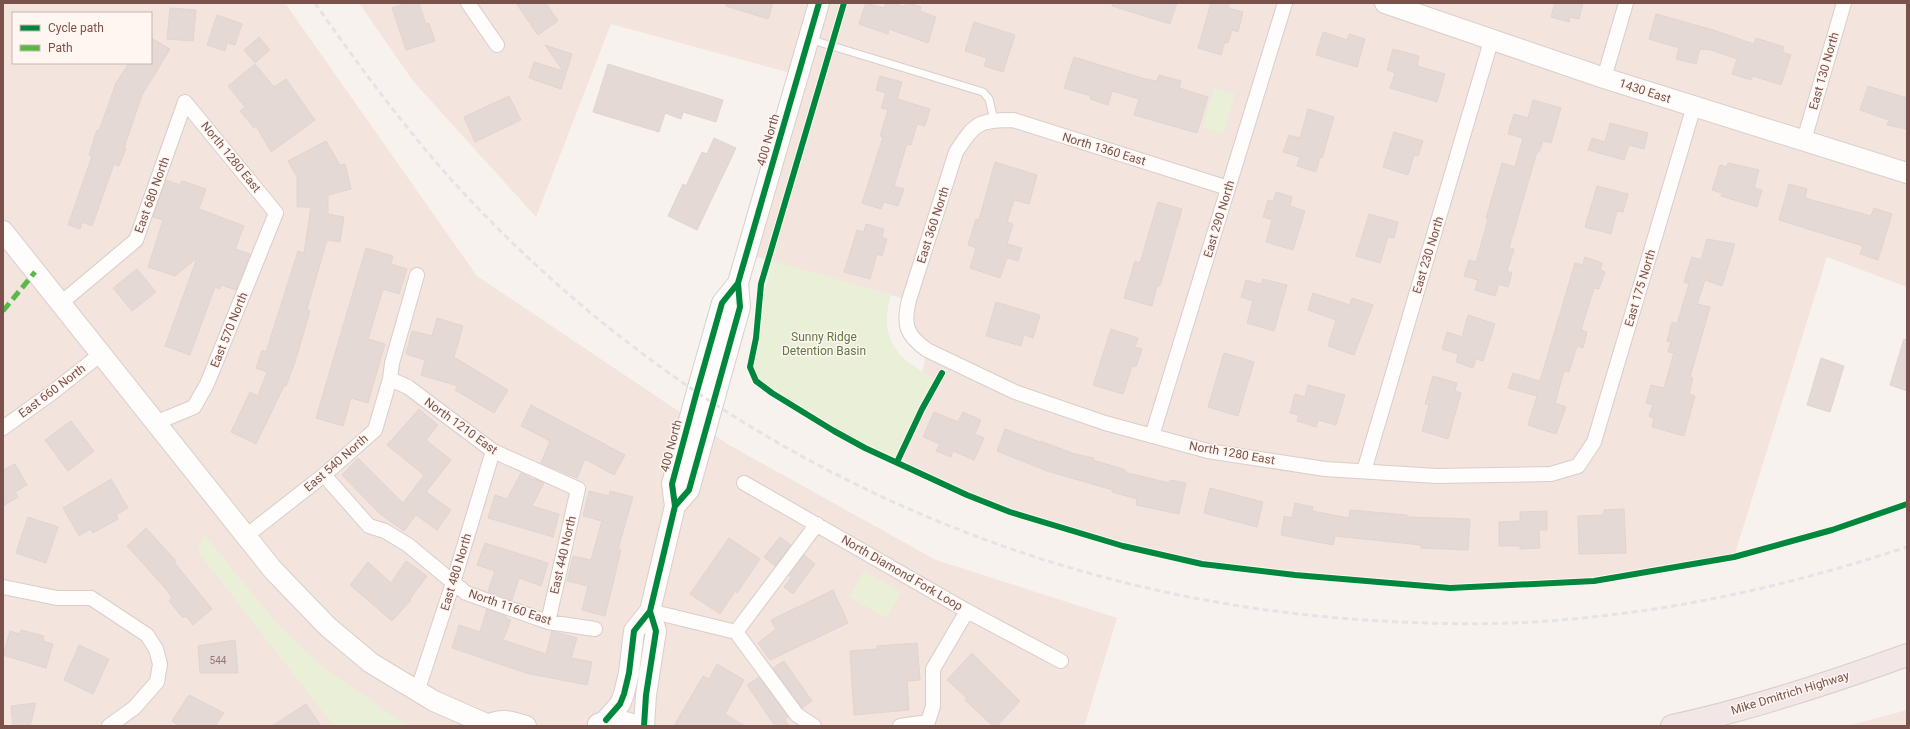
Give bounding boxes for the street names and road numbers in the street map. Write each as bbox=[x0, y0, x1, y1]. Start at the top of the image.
street label: East 130 North bbox=[1806, 31, 1842, 111]
street label: 1430 East bbox=[1617, 76, 1673, 106]
street label: 400 North bbox=[754, 112, 782, 168]
street label: North 1280 East bbox=[198, 119, 264, 195]
street label: North 1360 East bbox=[1060, 130, 1148, 168]
street label: East 680 North bbox=[132, 155, 172, 235]
street label: East 290 North bbox=[1201, 179, 1237, 259]
street label: East 360 North bbox=[914, 185, 952, 265]
street label: East 230 North bbox=[1410, 215, 1446, 295]
street label: East 175 North bbox=[1622, 248, 1658, 328]
street label: East 570 North bbox=[208, 290, 250, 370]
street label: East 660 North bbox=[16, 361, 88, 421]
street label: North 1210 East bbox=[422, 395, 500, 457]
street label: 400 North bbox=[657, 418, 685, 474]
street label: East 540 North bbox=[301, 431, 371, 495]
street label: North 1280 East bbox=[1188, 439, 1276, 467]
street label: East 440 North bbox=[547, 514, 579, 596]
street label: East 480 North bbox=[438, 532, 474, 612]
street label: North Diamond Fork Loop bbox=[839, 533, 965, 614]
street label: North 1160 East bbox=[467, 586, 553, 628]
street label: Mike Dmitrich Highway bbox=[1729, 668, 1851, 718]

